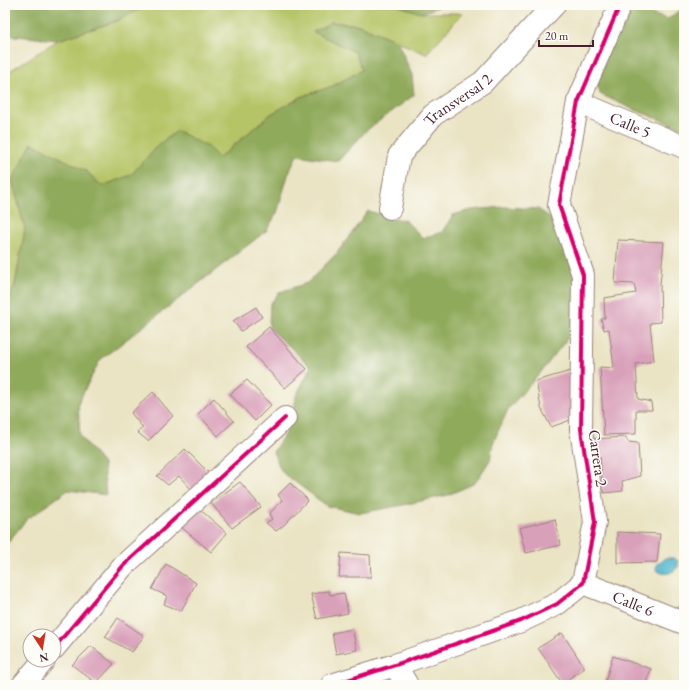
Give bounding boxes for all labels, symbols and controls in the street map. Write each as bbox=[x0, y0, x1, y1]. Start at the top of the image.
scale bar bbox=[539, 22, 593, 48]
text: 20 m bbox=[545, 28, 569, 44]
street label: Transversal 2 bbox=[418, 68, 497, 130]
street label: Calle 5 bbox=[607, 106, 654, 142]
street label: Carrera 2 bbox=[584, 428, 612, 488]
street label: Calle 6 bbox=[610, 585, 657, 621]
north arrow bbox=[22, 628, 62, 668]
text: N bbox=[38, 650, 50, 666]

